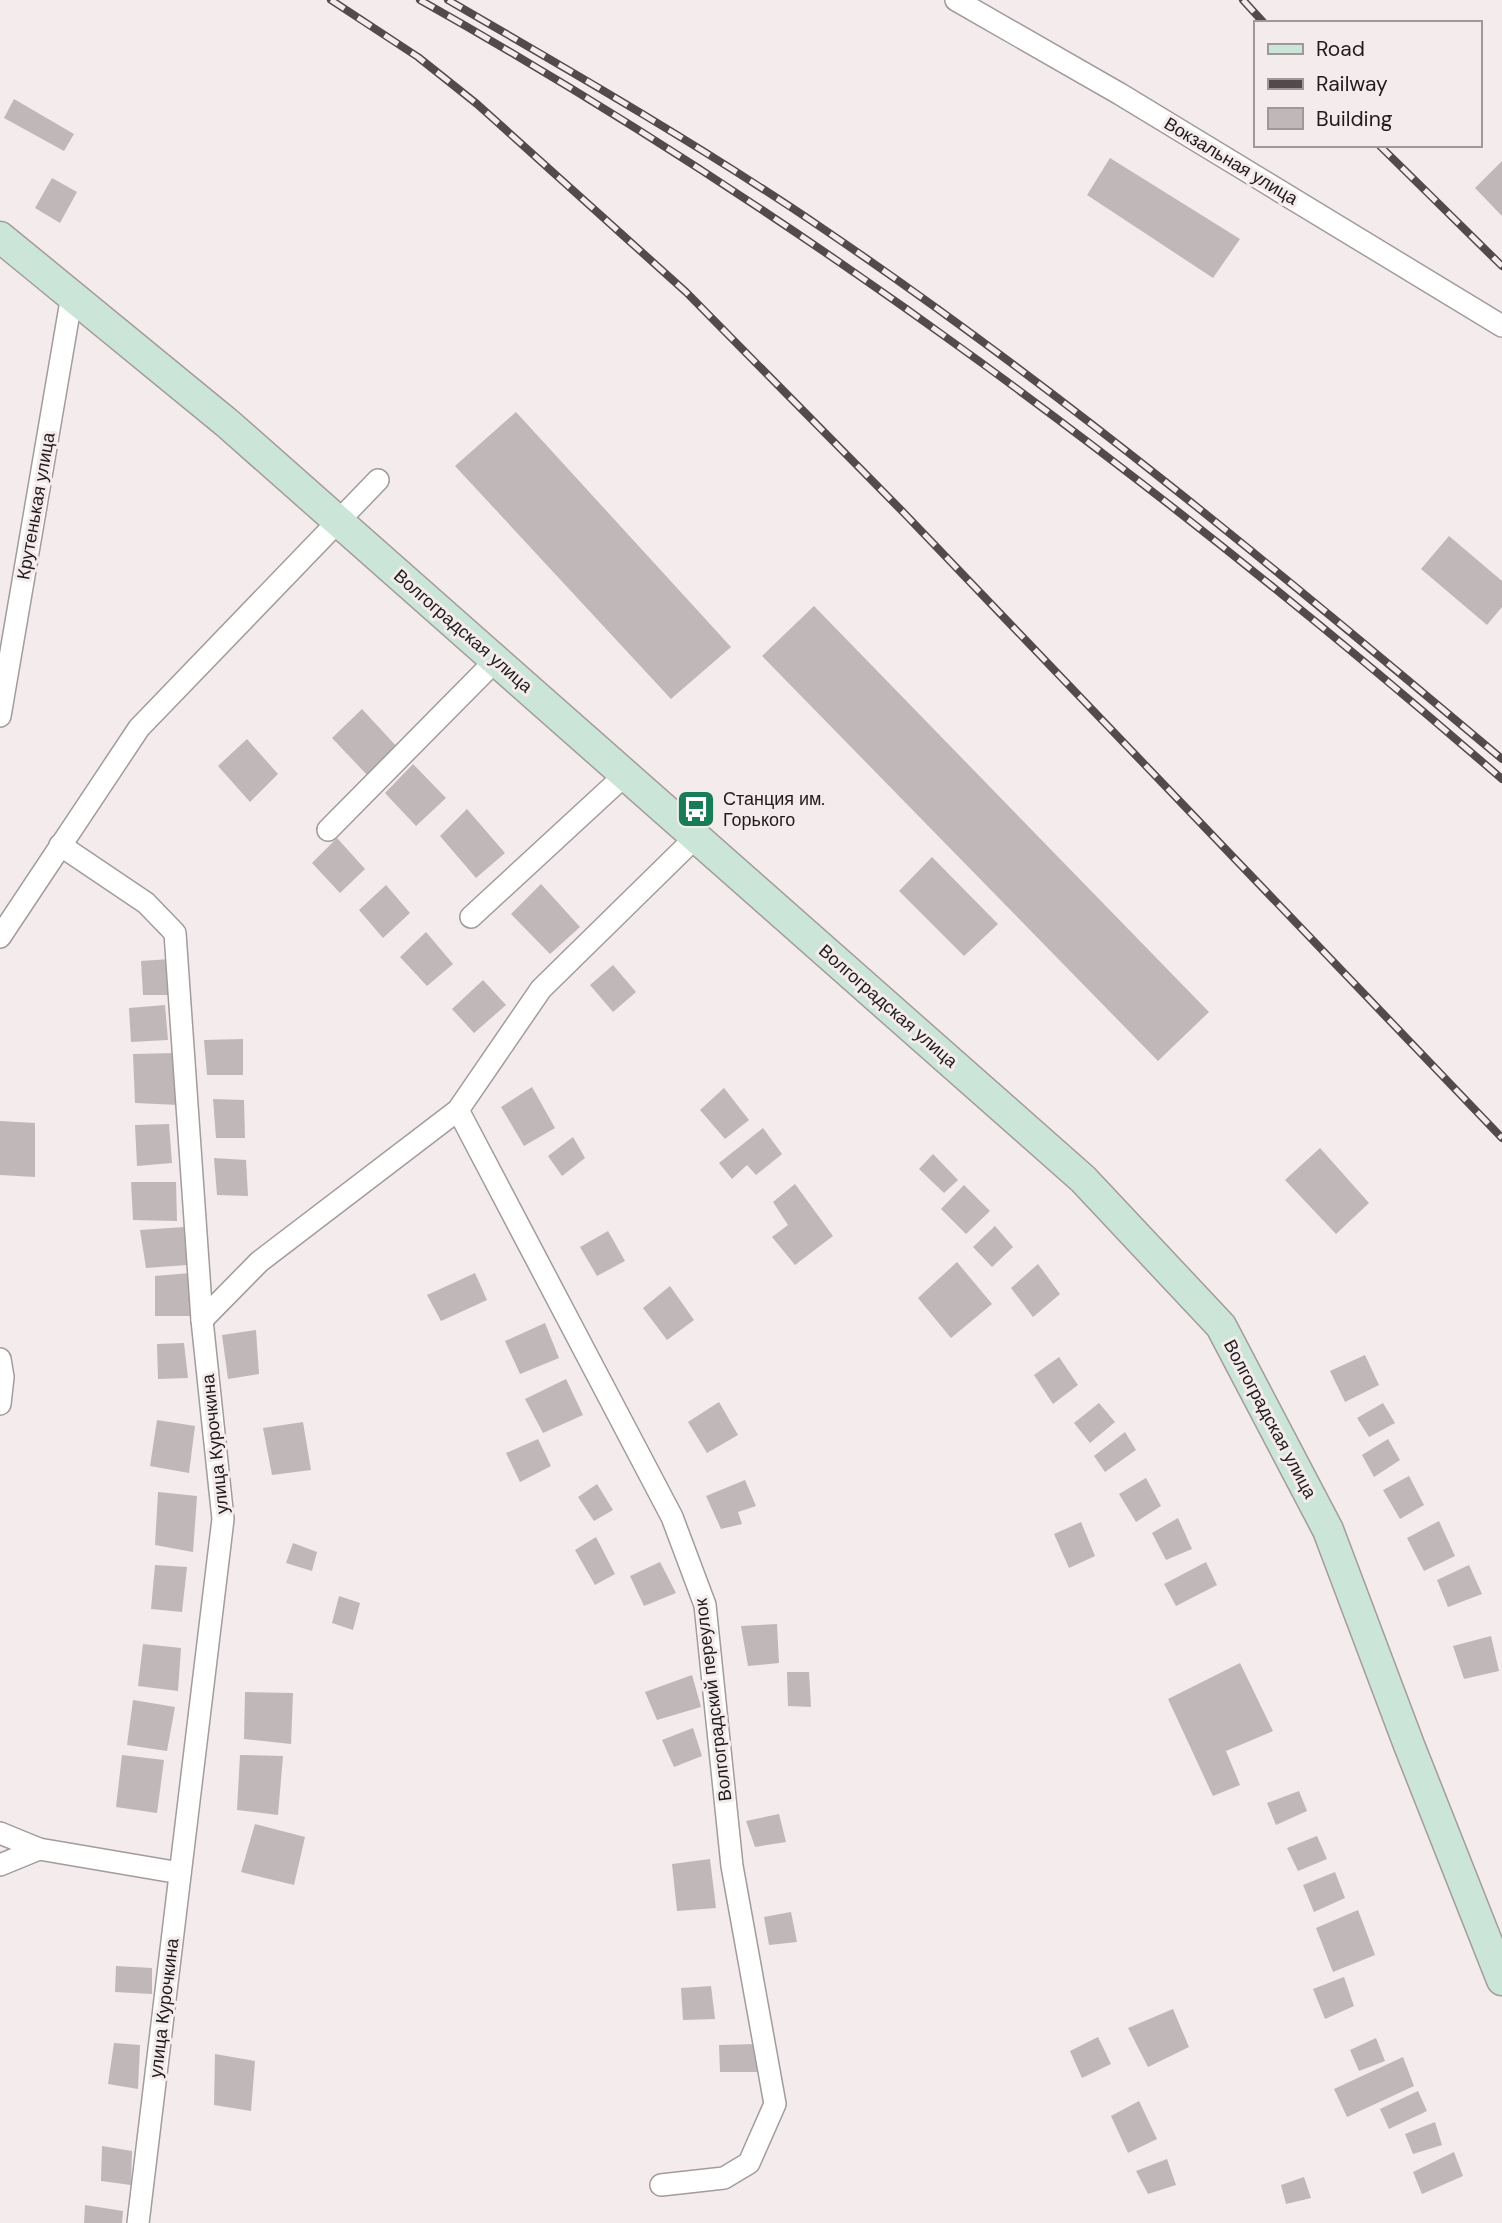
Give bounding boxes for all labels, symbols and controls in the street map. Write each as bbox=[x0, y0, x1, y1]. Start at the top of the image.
legend bbox=[1254, 21, 1481, 147]
text: Road bbox=[1316, 35, 1365, 63]
text: Railway bbox=[1316, 70, 1388, 98]
text: Building bbox=[1316, 105, 1393, 133]
street label: Вокзальная улица bbox=[1160, 112, 1303, 211]
street label: Крутенькая улица bbox=[11, 430, 61, 581]
street label: Волгоградская улица bbox=[388, 564, 538, 699]
place label: Станция им. Горького bbox=[723, 787, 825, 832]
bus stop icon: Станция им. Горького bbox=[675, 788, 717, 830]
street label: Волгоградская улица bbox=[813, 939, 963, 1074]
street label: Волгоградская улица bbox=[1218, 1335, 1323, 1504]
street label: улица Курочкина bbox=[196, 1372, 234, 1515]
street label: Волгоградский переулок bbox=[689, 1597, 737, 1803]
street label: улица Курочкина bbox=[144, 1936, 185, 2079]

